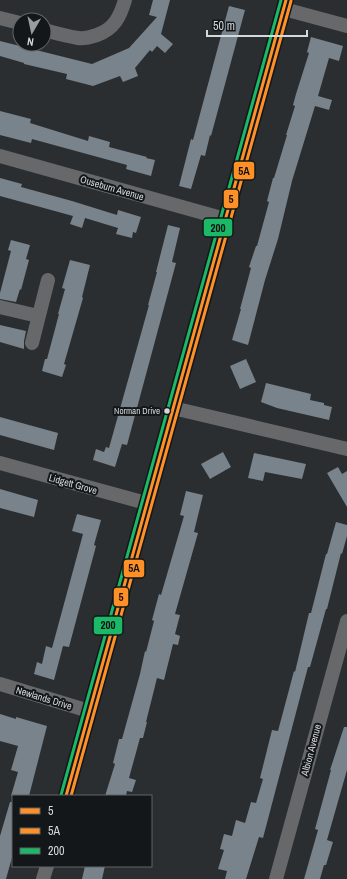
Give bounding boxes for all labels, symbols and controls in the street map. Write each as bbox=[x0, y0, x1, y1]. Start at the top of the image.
north arrow bbox=[12, 12, 52, 52]
scale bar bbox=[207, 12, 307, 38]
text: 50 m bbox=[213, 18, 235, 34]
text: N bbox=[26, 34, 35, 49]
line badge: 5A bbox=[233, 161, 255, 180]
text: 5A bbox=[238, 164, 250, 178]
street label: Ouseburn Avenue bbox=[79, 173, 146, 203]
line badge: 5 bbox=[223, 189, 239, 209]
text: 5 bbox=[228, 192, 234, 206]
line badge: 200 bbox=[203, 218, 233, 237]
text: 200 bbox=[210, 221, 226, 235]
place label: Norman Drive bbox=[114, 405, 160, 417]
marker: Norman Drive bbox=[162, 406, 172, 416]
street label: Lidgett Grove bbox=[47, 471, 99, 497]
line badge: 5A bbox=[123, 559, 145, 578]
text: 5A bbox=[128, 561, 140, 575]
line badge: 5 bbox=[113, 587, 129, 607]
text: 5 bbox=[118, 590, 124, 604]
line badge: 200 bbox=[93, 616, 123, 635]
text: 200 bbox=[100, 618, 116, 632]
street label: Newlands Drive bbox=[14, 683, 74, 713]
street label: Albion Avenue bbox=[298, 722, 324, 778]
legend bbox=[12, 795, 152, 867]
text: 5 bbox=[48, 803, 54, 819]
text: 5A bbox=[48, 823, 60, 839]
text: 200 bbox=[48, 843, 64, 859]

